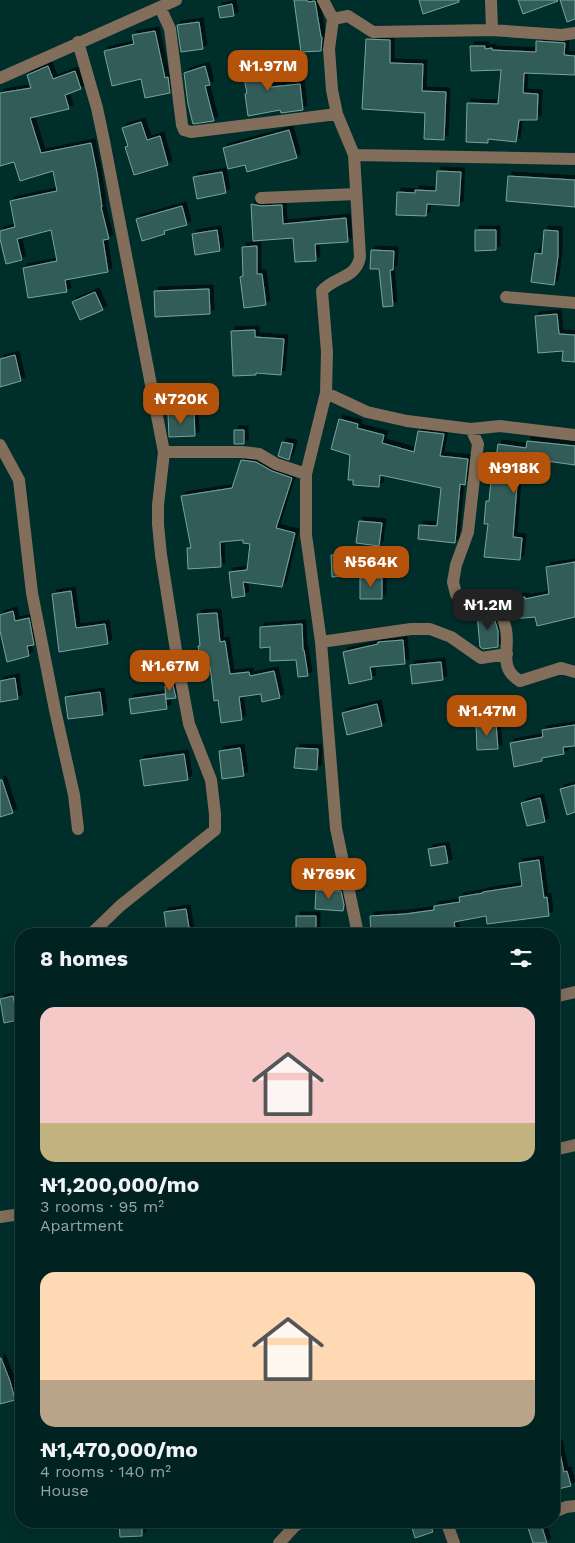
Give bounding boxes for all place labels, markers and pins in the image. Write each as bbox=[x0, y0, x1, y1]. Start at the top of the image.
pin: ₦1.97M bbox=[227, 49, 309, 92]
pin: ₦720K bbox=[146, 382, 216, 425]
pin: ₦918K bbox=[479, 452, 549, 494]
pin: ₦564K bbox=[336, 546, 406, 588]
pin: ₦1.2M bbox=[453, 588, 523, 631]
pin: ₦1.67M bbox=[129, 650, 211, 692]
pin: ₦1.47M bbox=[446, 694, 528, 737]
pin: ₦769K bbox=[294, 858, 364, 900]

